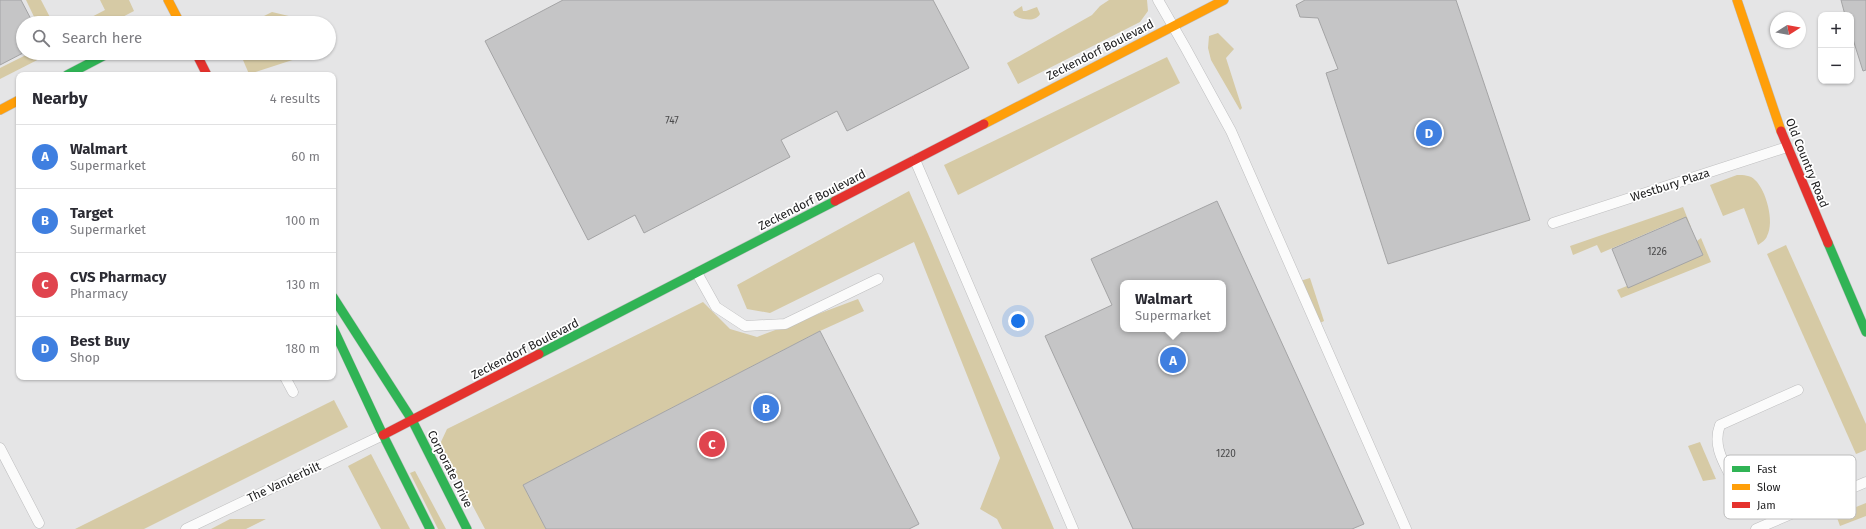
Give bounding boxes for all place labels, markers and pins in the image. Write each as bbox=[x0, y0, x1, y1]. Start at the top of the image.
pin: D bbox=[1416, 118, 1442, 148]
pin: A bbox=[1160, 345, 1186, 375]
pin: B bbox=[753, 393, 779, 423]
pin: C bbox=[699, 429, 725, 459]

